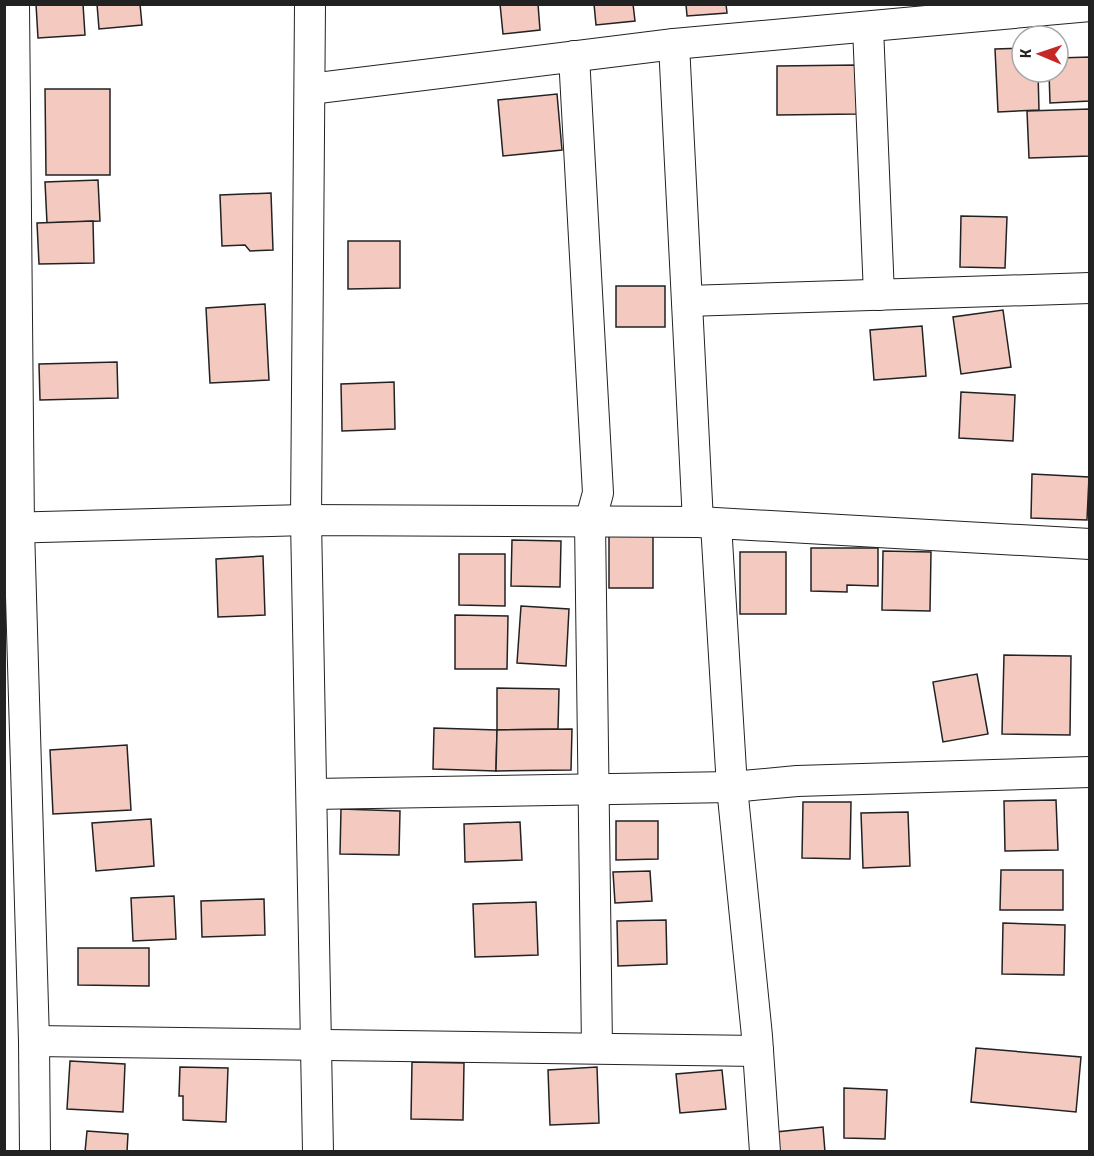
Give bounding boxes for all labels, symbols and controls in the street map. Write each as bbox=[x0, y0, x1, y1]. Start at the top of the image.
north arrow bbox=[1010, 24, 1070, 84]
text: K bbox=[1013, 48, 1037, 59]

